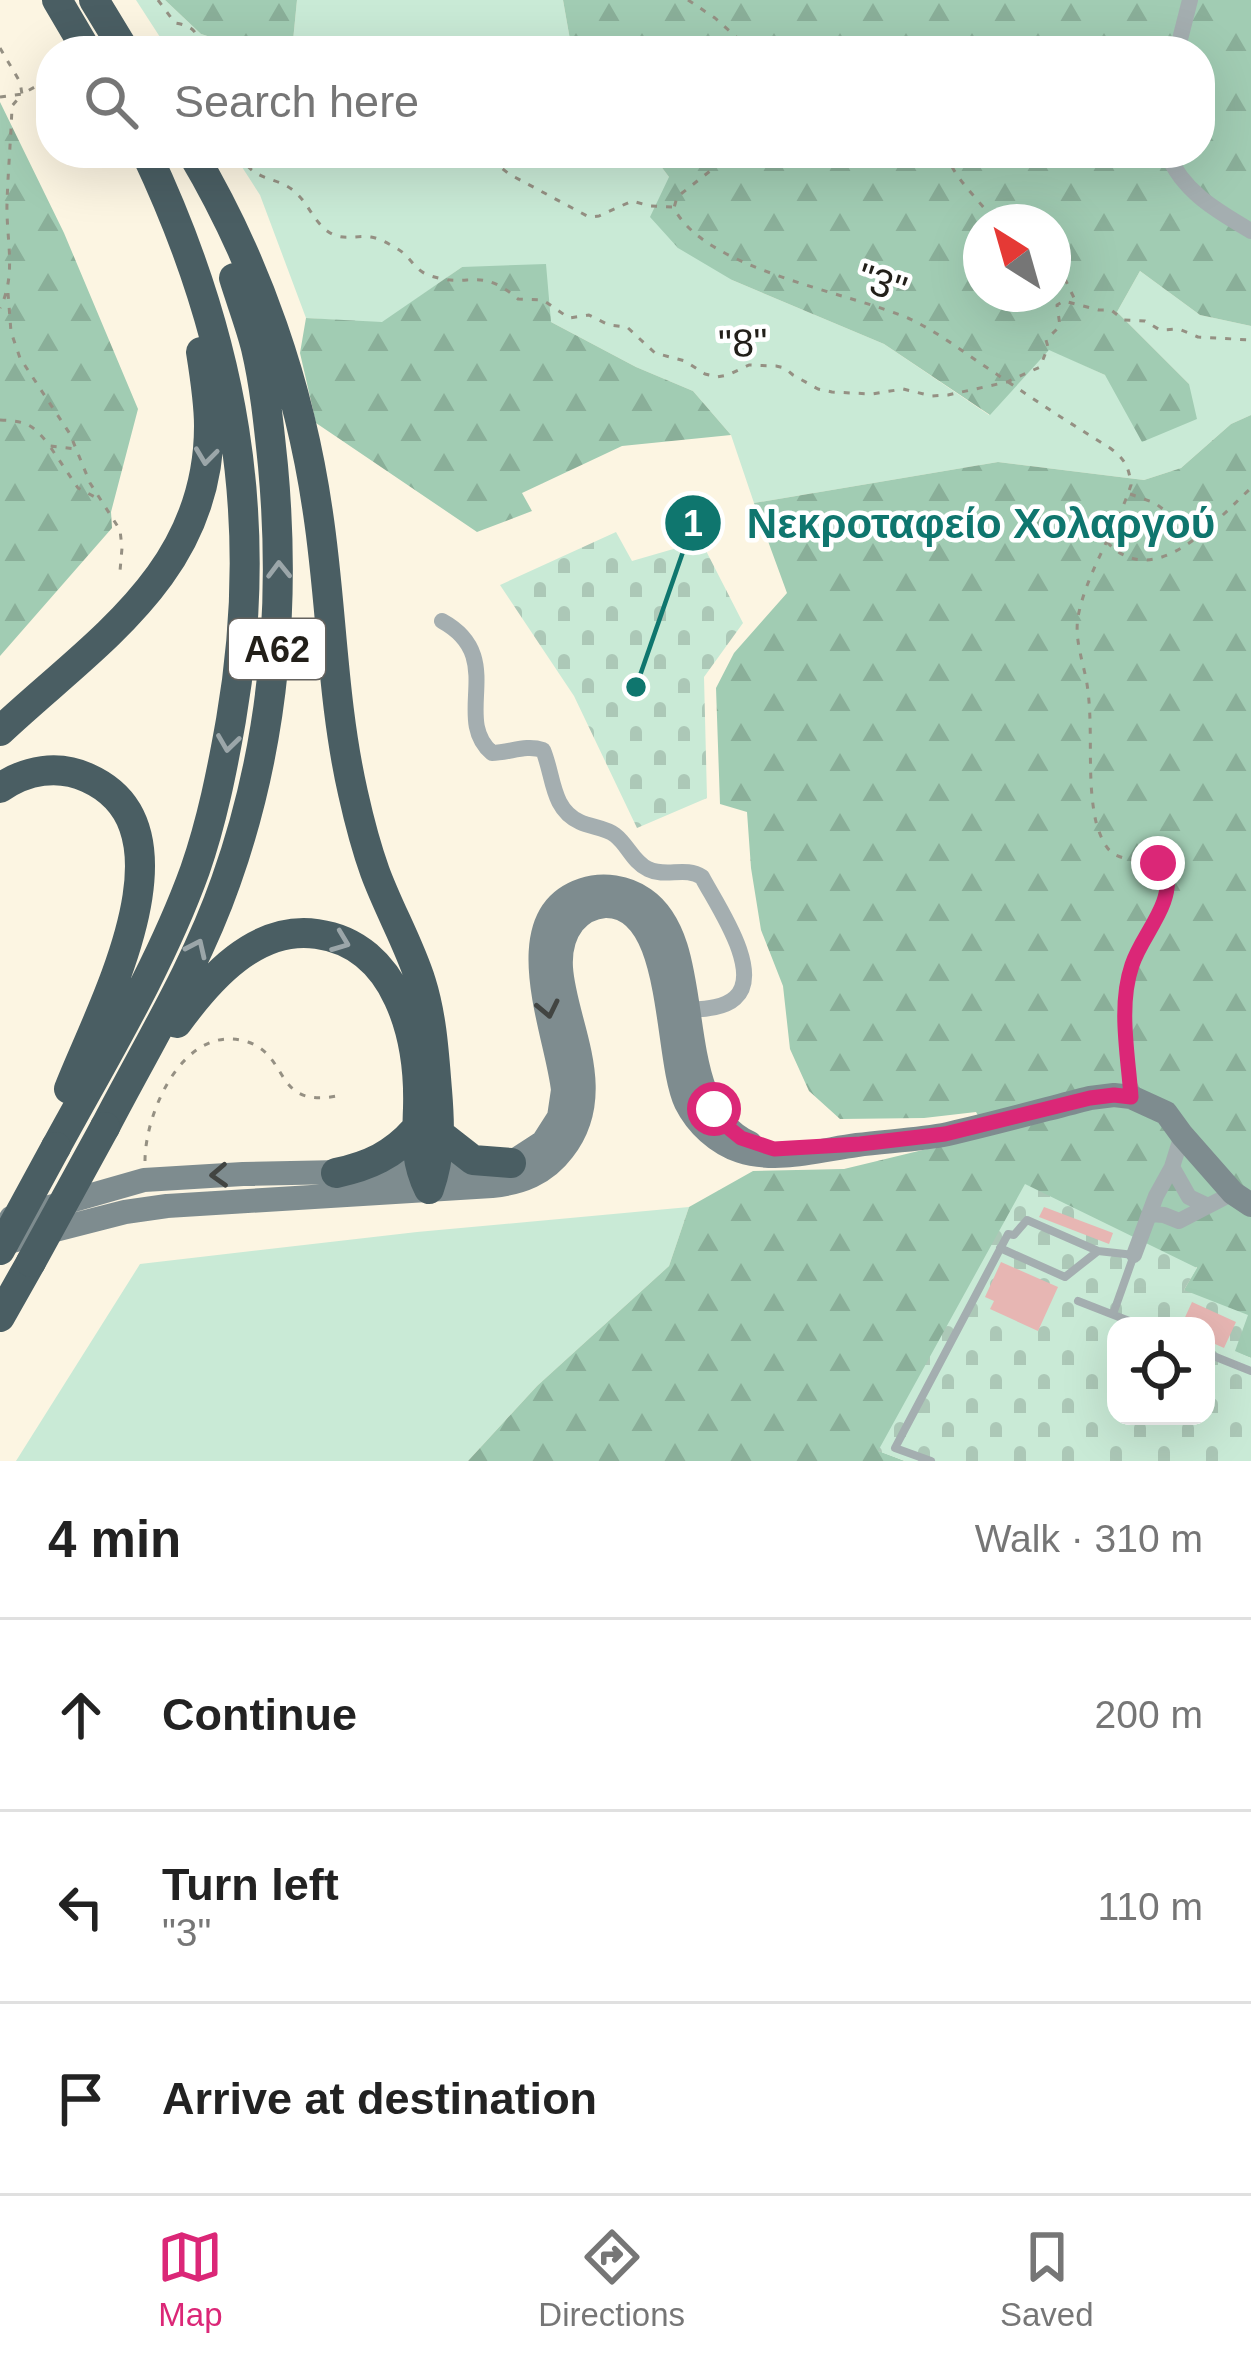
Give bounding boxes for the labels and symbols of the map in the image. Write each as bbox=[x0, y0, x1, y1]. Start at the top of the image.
north arrow bbox=[963, 204, 1071, 312]
street label: "3" bbox=[852, 255, 912, 311]
street label: "8" bbox=[718, 321, 768, 365]
one-way arrow bbox=[194, 447, 220, 466]
callout: Νεκροταφείο Χολαργού bbox=[663, 484, 1240, 562]
text: Νεκροταφείο Χολαργού bbox=[747, 500, 1215, 547]
text: 1 bbox=[683, 503, 703, 544]
one-way arrow bbox=[266, 560, 292, 579]
road number: Α62 bbox=[229, 619, 325, 679]
one-way arrow bbox=[216, 733, 242, 753]
route end bbox=[1131, 836, 1185, 890]
one-way arrow bbox=[329, 927, 350, 951]
one-way arrow bbox=[183, 939, 206, 960]
one-way arrow bbox=[535, 999, 560, 1019]
route start bbox=[687, 1082, 741, 1136]
one-way arrow bbox=[209, 1162, 228, 1188]

